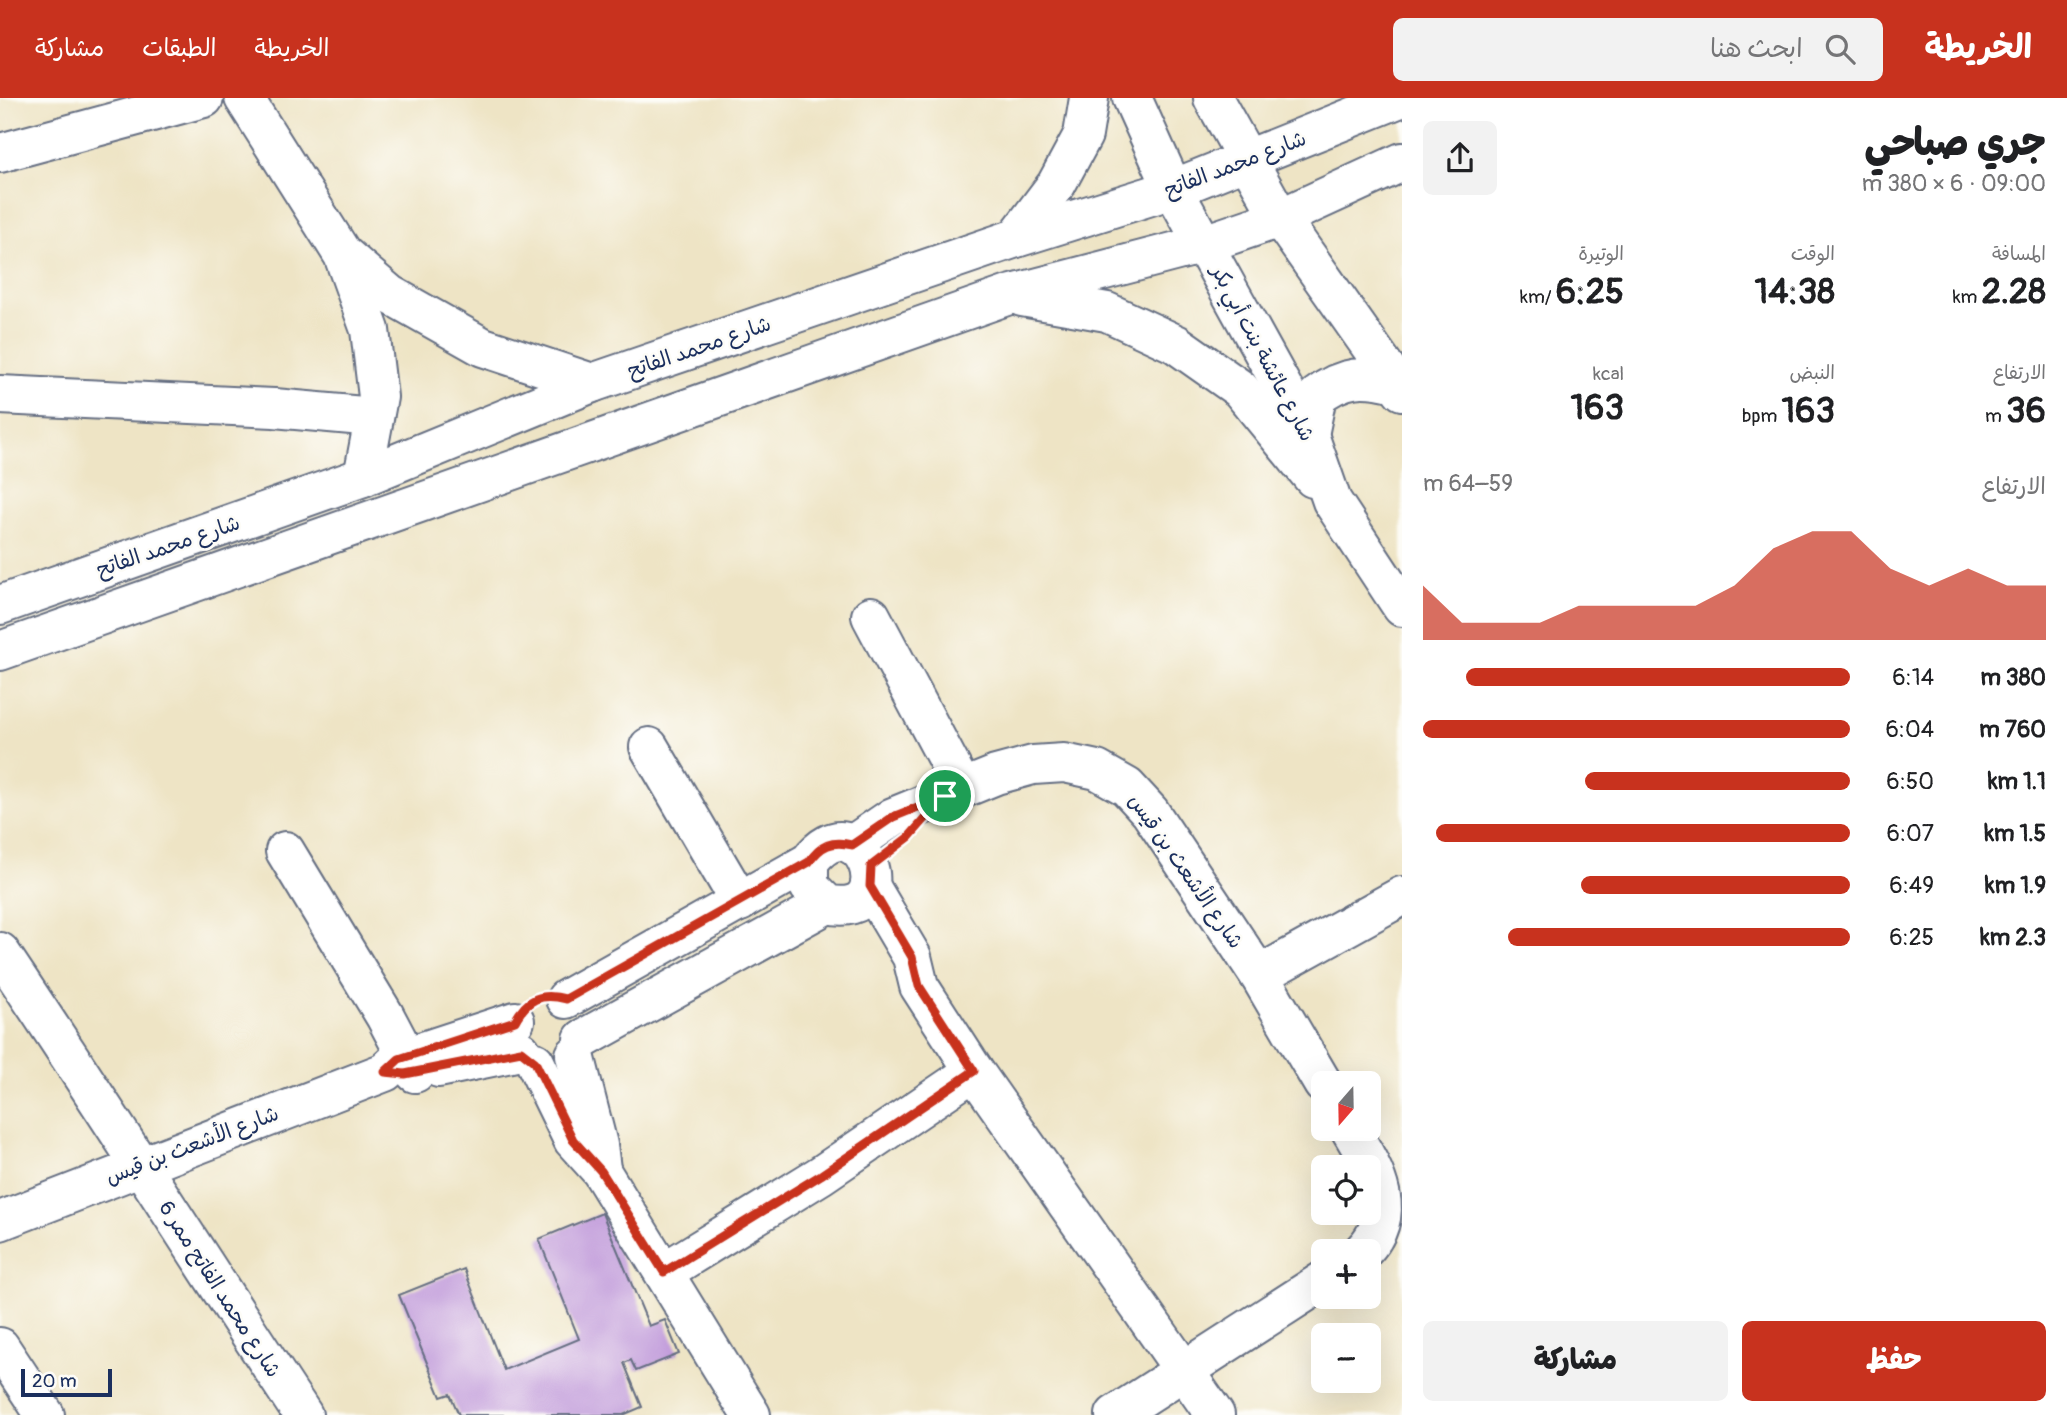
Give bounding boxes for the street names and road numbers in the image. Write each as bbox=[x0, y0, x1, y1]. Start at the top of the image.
street label: شارع محمد الفاتح bbox=[1160, 125, 1310, 205]
street label: شارع عائشة بنت أبي بكر bbox=[1199, 259, 1321, 448]
street label: شارع محمد الفاتح bbox=[624, 310, 775, 386]
street label: شارع محمد الفاتح bbox=[93, 509, 244, 585]
street label: شارع الأشعث بن قيس bbox=[1121, 788, 1250, 955]
street label: شارع الأشعث بن قيس bbox=[101, 1099, 283, 1192]
street label: شارع محمد الفاتح ممر 6 bbox=[151, 1196, 287, 1383]

